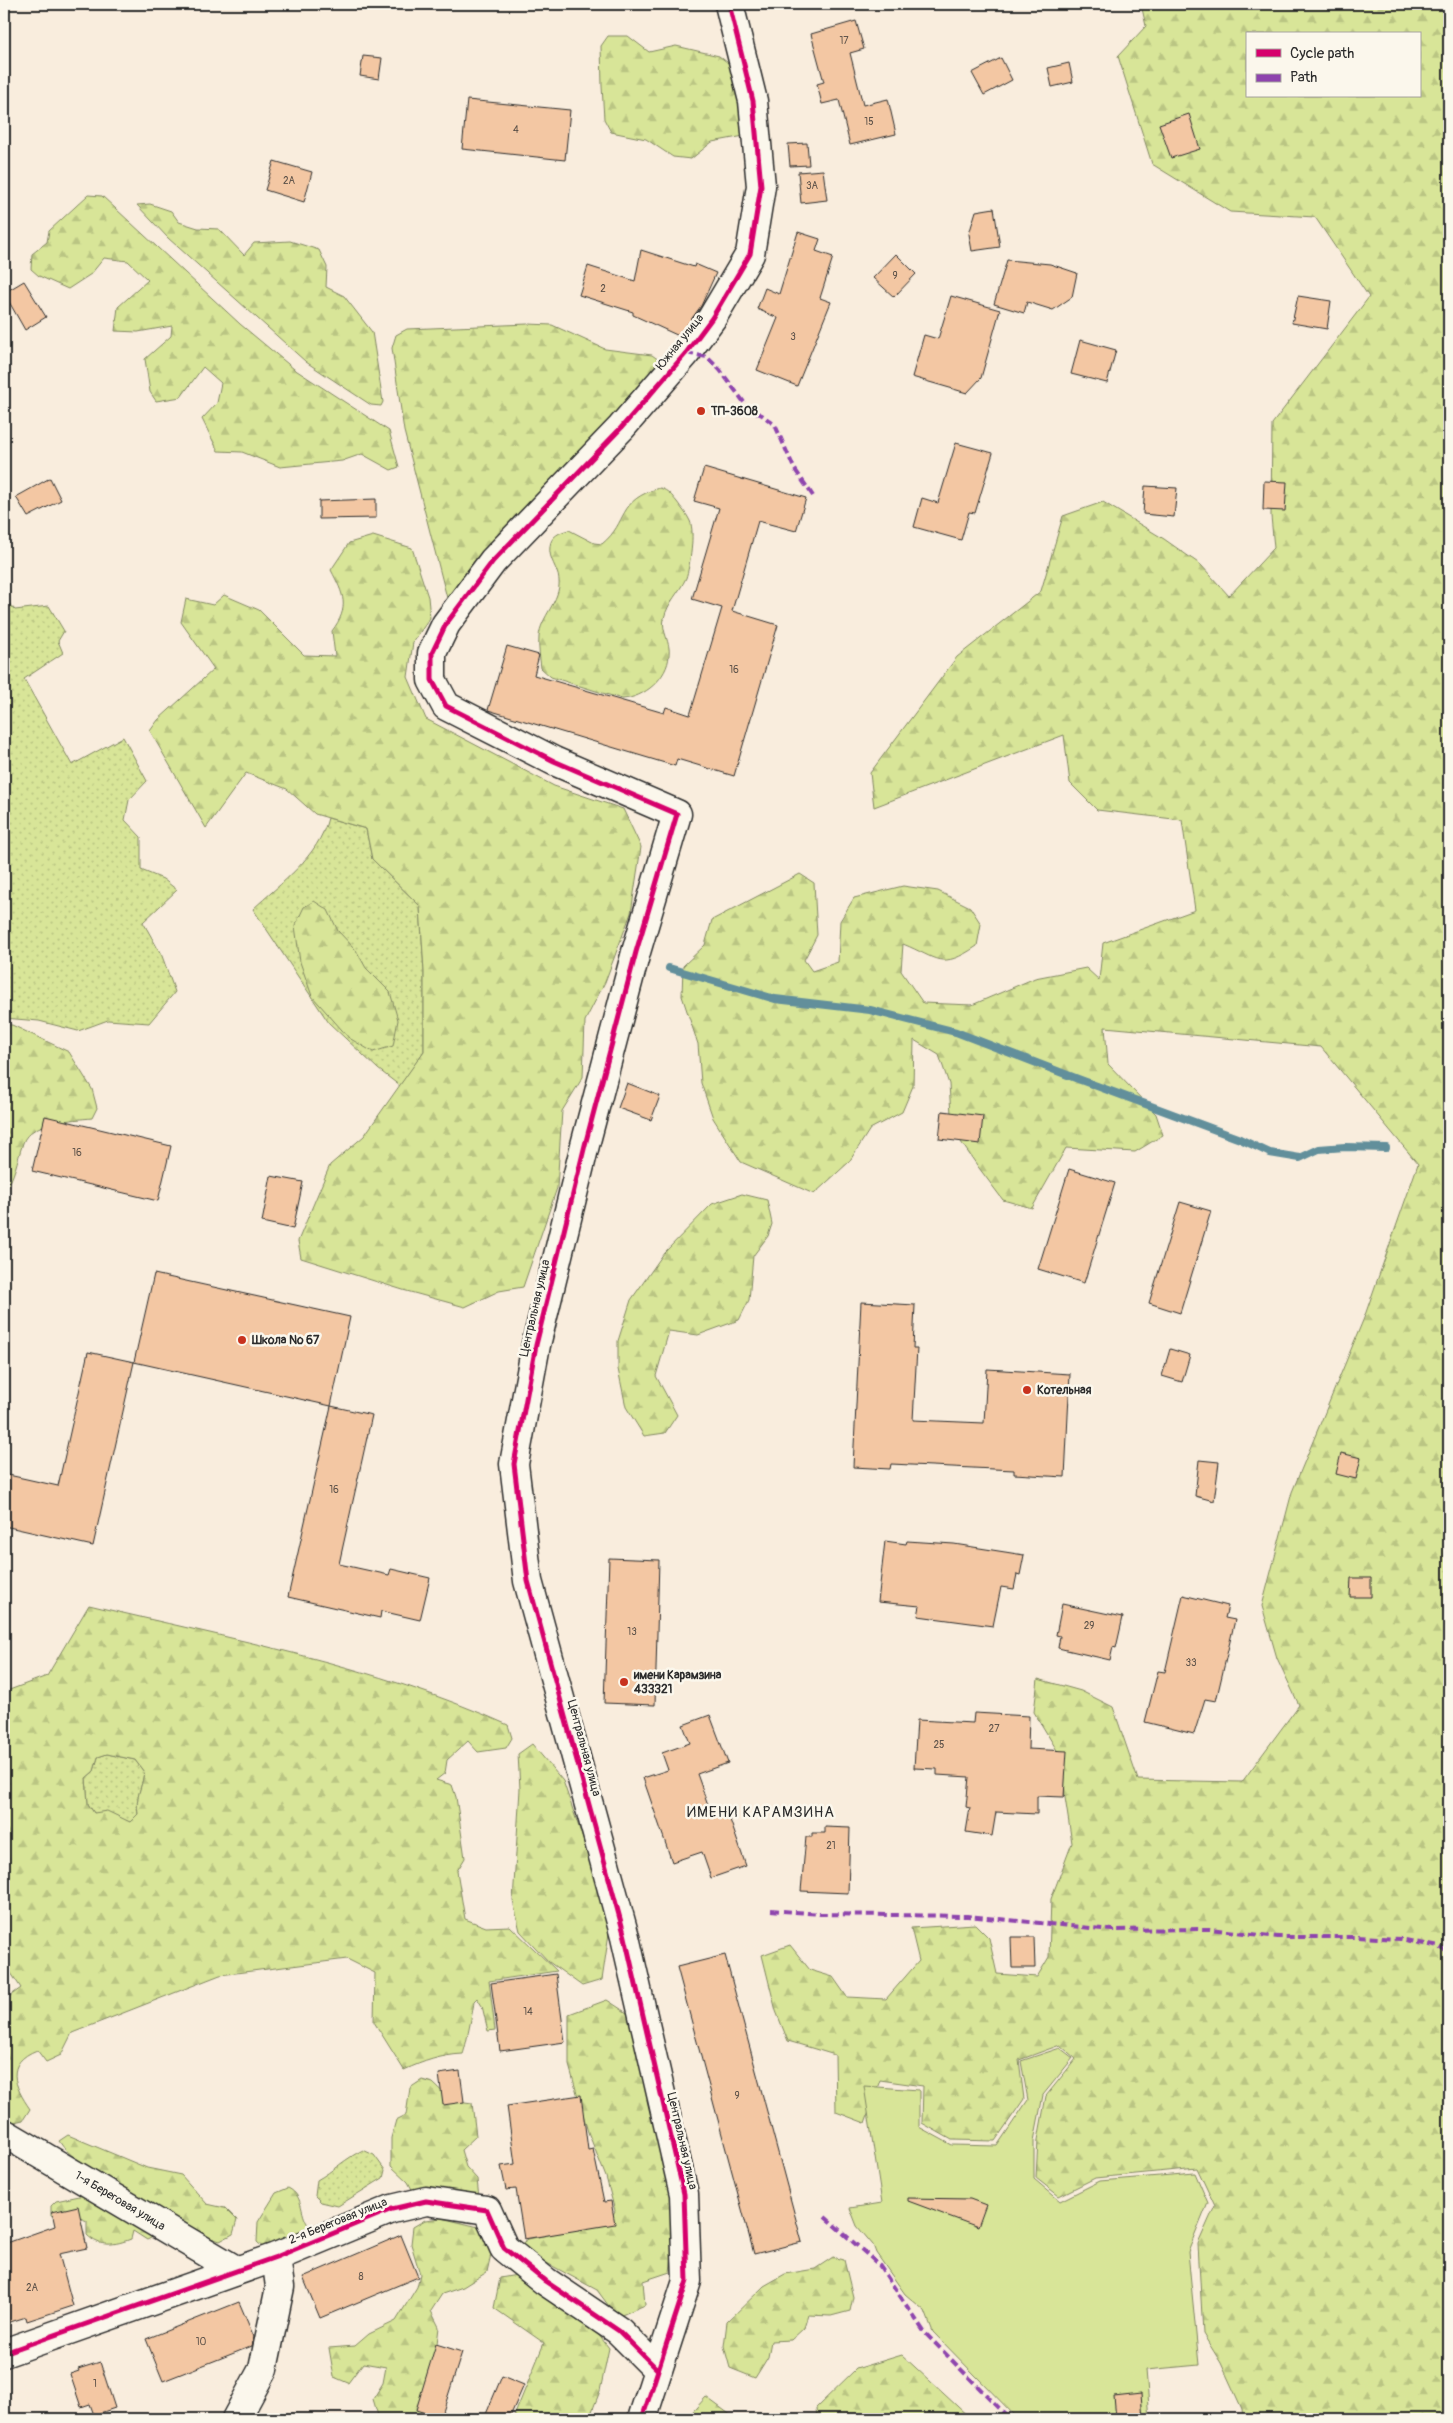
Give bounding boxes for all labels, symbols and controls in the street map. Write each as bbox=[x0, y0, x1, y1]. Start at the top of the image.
legend bbox=[1246, 32, 1420, 98]
house number: 17 bbox=[839, 35, 849, 47]
text: Cycle path bbox=[1290, 44, 1354, 63]
text: Path bbox=[1290, 68, 1317, 87]
house number: 15 bbox=[864, 116, 874, 128]
house number: 4 bbox=[513, 124, 519, 136]
house number: 2А bbox=[283, 175, 296, 187]
house number: 3А bbox=[806, 180, 819, 192]
house number: 9 bbox=[892, 270, 898, 282]
house number: 2 bbox=[600, 283, 606, 295]
street label: Южная улица bbox=[653, 311, 707, 373]
house number: 3 bbox=[790, 331, 796, 343]
place label: ТП-3608 bbox=[710, 404, 758, 419]
marker: ТП-3608 bbox=[695, 405, 707, 417]
house number: 16 bbox=[729, 664, 739, 676]
house number: 16 bbox=[72, 1147, 82, 1159]
street label: Центральная улица bbox=[517, 1258, 554, 1358]
place label: Школа № 67 bbox=[251, 1333, 320, 1348]
marker: Школа № 67 bbox=[236, 1334, 248, 1346]
place label: Котельная bbox=[1037, 1383, 1092, 1398]
marker: Котельная bbox=[1021, 1384, 1033, 1396]
house number: 16 bbox=[329, 1484, 339, 1496]
house number: 29 bbox=[1084, 1620, 1094, 1632]
house number: 13 bbox=[627, 1626, 637, 1638]
house number: 33 bbox=[1185, 1657, 1197, 1669]
place label: имени Карамзина 433321 bbox=[633, 1668, 722, 1697]
marker: имени Карамзина 433321 bbox=[618, 1676, 630, 1688]
street label: Центральная улица bbox=[564, 1698, 604, 1798]
house number: 27 bbox=[989, 1723, 1000, 1735]
house number: 25 bbox=[933, 1739, 945, 1751]
district label: ИМЕНИ КАРАМЗИНА bbox=[687, 1803, 835, 1822]
house number: 21 bbox=[826, 1840, 836, 1852]
house number: 14 bbox=[523, 2006, 533, 2018]
house number: 9 bbox=[734, 2090, 740, 2102]
street label: Центральная улица bbox=[664, 2091, 701, 2191]
street label: 1-я Береговая улица bbox=[72, 2168, 168, 2234]
street label: 2-я Береговая улица bbox=[287, 2194, 390, 2248]
house number: 8 bbox=[358, 2271, 364, 2283]
house number: 2А bbox=[26, 2282, 39, 2294]
house number: 10 bbox=[196, 2336, 207, 2348]
house number: 1 bbox=[93, 2378, 97, 2390]

